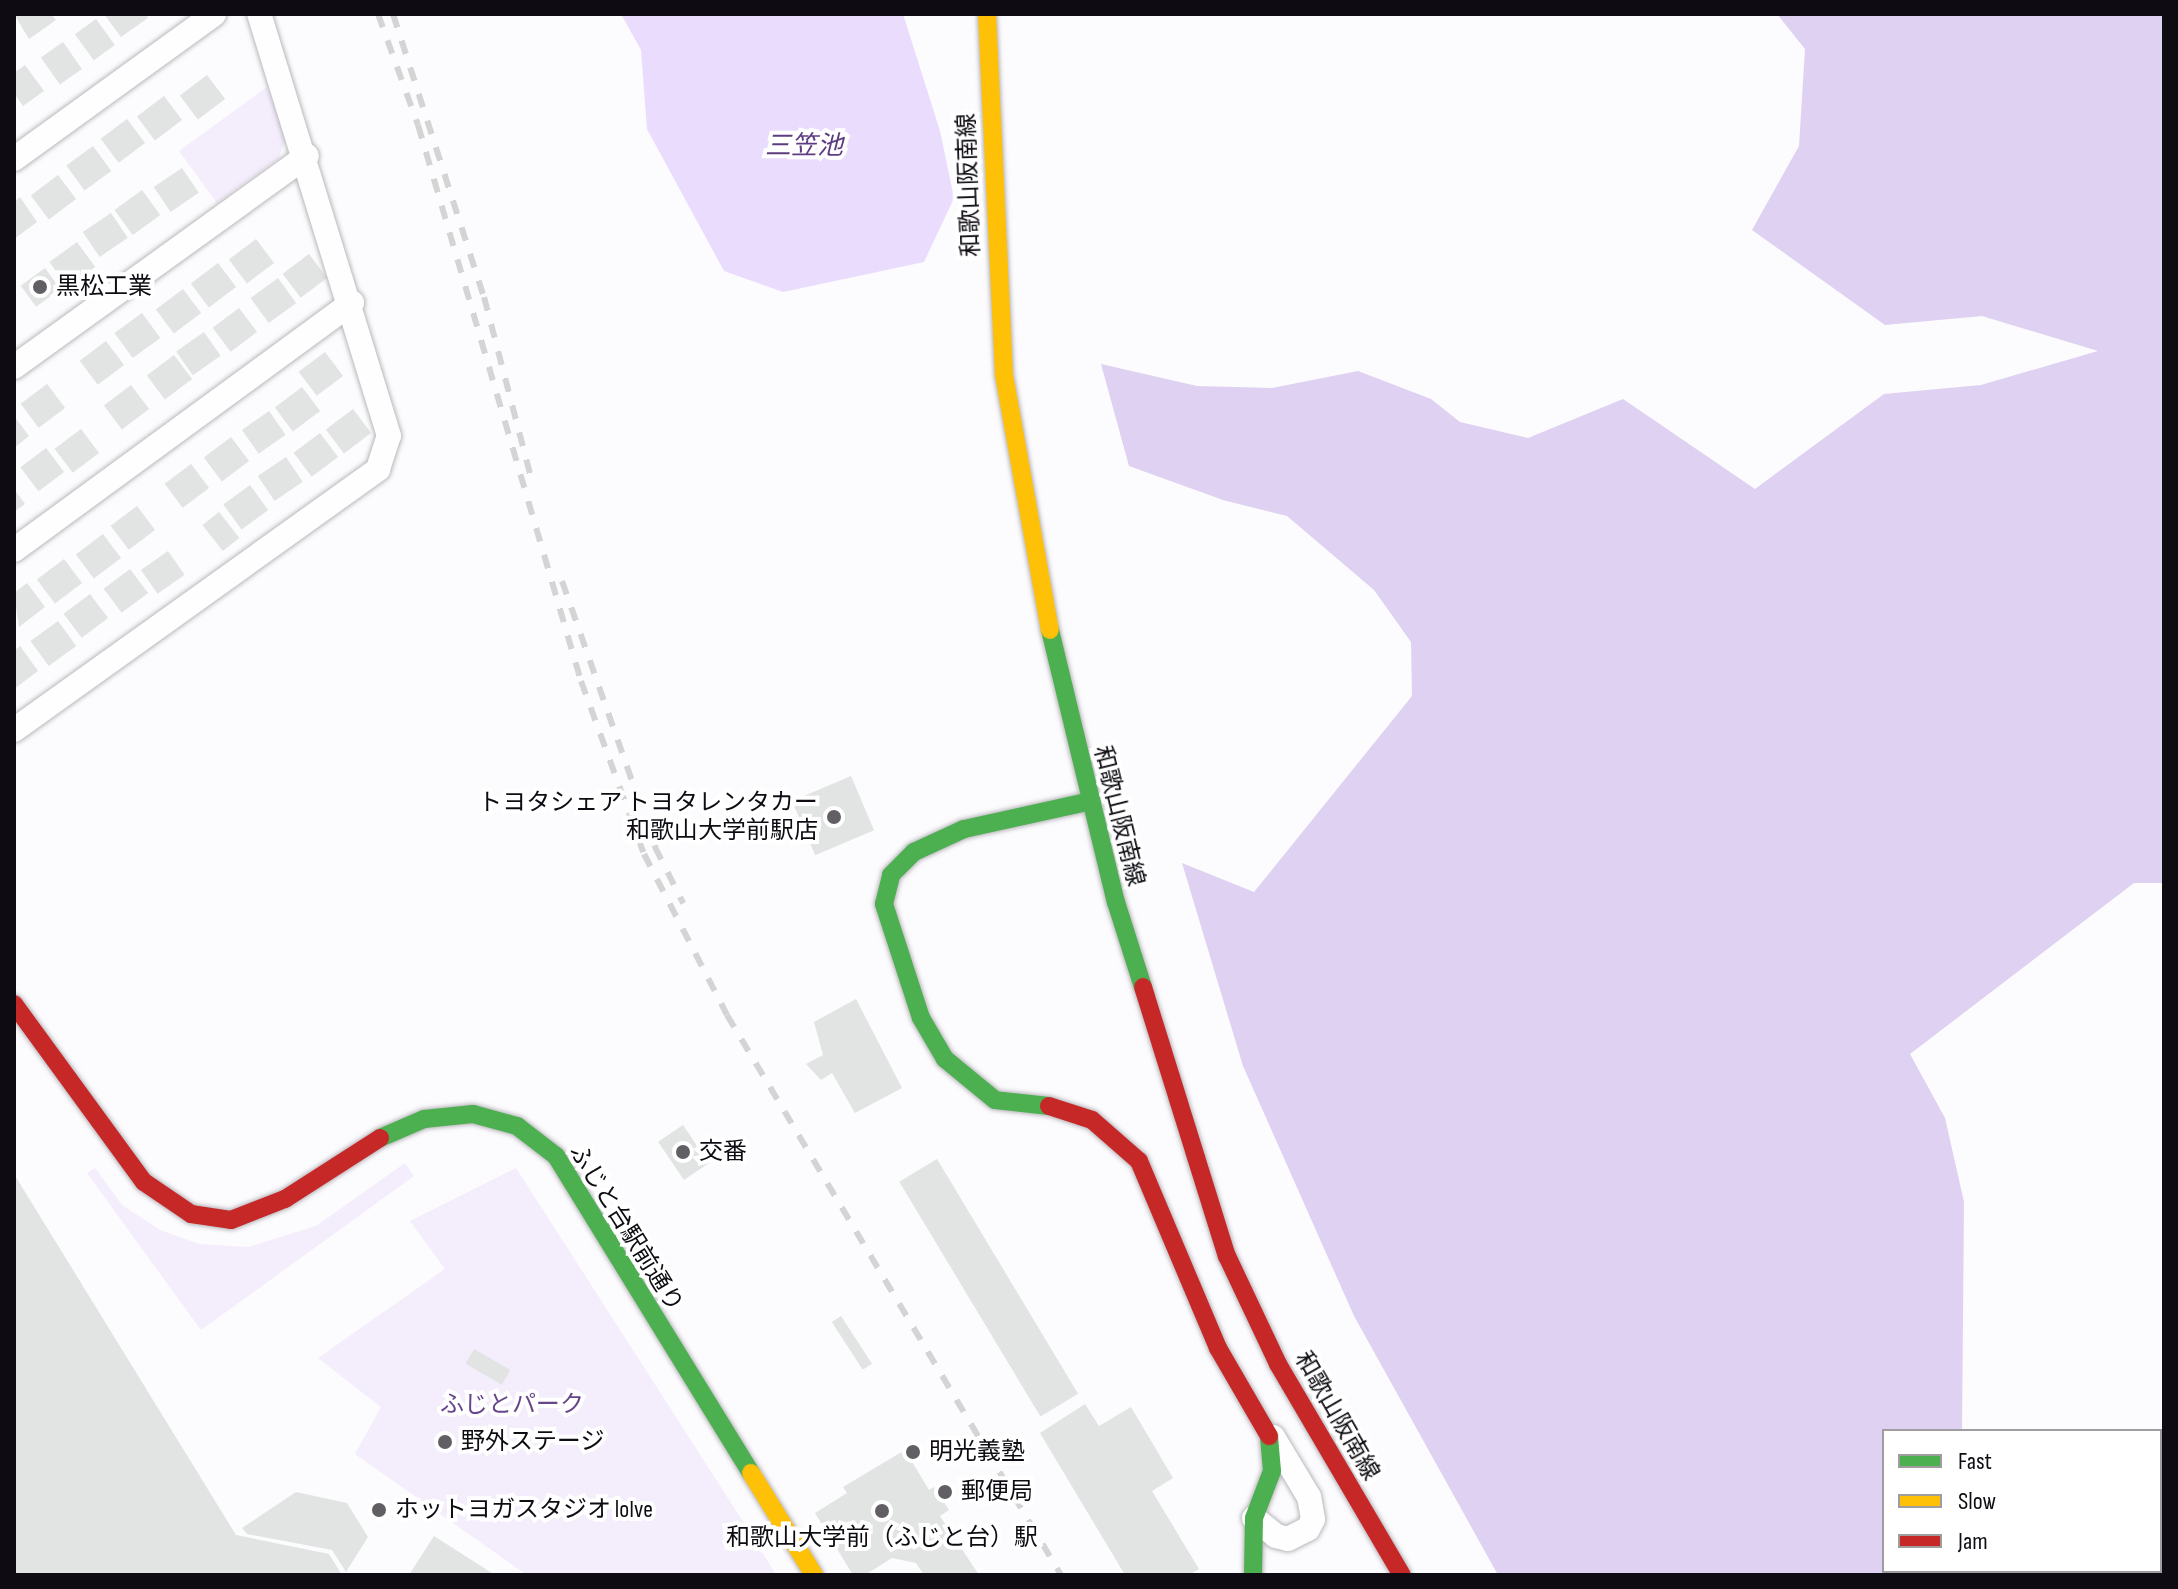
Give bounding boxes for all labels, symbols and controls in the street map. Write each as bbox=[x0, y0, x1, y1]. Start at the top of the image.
street label: 和歌山阪南線 bbox=[952, 113, 986, 257]
water label: 三笠池 bbox=[765, 131, 843, 163]
place label: 黒松工業 bbox=[56, 273, 152, 301]
marker: 黒松工業 bbox=[31, 278, 49, 296]
street label: 和歌山阪南線 bbox=[1088, 743, 1150, 889]
place label: トヨタシェア トヨタレンタカー 和歌山大学前駅店 bbox=[478, 789, 818, 845]
marker: トヨタシェア トヨタレンタカー 和歌山大学前駅店 bbox=[825, 808, 843, 826]
place label: 交番 bbox=[699, 1138, 747, 1166]
street label: ふじと台駅前通り bbox=[563, 1139, 689, 1317]
marker: 交番 bbox=[674, 1143, 692, 1161]
street label: 和歌山阪南線 bbox=[1289, 1346, 1385, 1486]
park label: ふじとパーク bbox=[440, 1391, 584, 1419]
place label: 野外ステージ bbox=[461, 1428, 605, 1456]
legend bbox=[1882, 1429, 2162, 1573]
marker: 野外ステージ bbox=[436, 1433, 454, 1451]
place label: 明光義塾 bbox=[929, 1438, 1025, 1466]
marker: 明光義塾 bbox=[904, 1443, 922, 1461]
text: Fast bbox=[1958, 1447, 1992, 1476]
place label: 郵便局 bbox=[961, 1478, 1033, 1506]
marker: 郵便局 bbox=[936, 1483, 954, 1501]
text: Slow bbox=[1958, 1487, 1996, 1516]
place label: ホットヨガスタジオ loIve bbox=[395, 1496, 653, 1524]
marker: ホットヨガスタジオ loIve bbox=[370, 1501, 388, 1519]
marker: 和歌山大学前（ふじと台）駅 bbox=[873, 1502, 891, 1520]
place label: 和歌山大学前（ふじと台）駅 bbox=[726, 1524, 1038, 1552]
text: Jam bbox=[1958, 1527, 1988, 1556]

